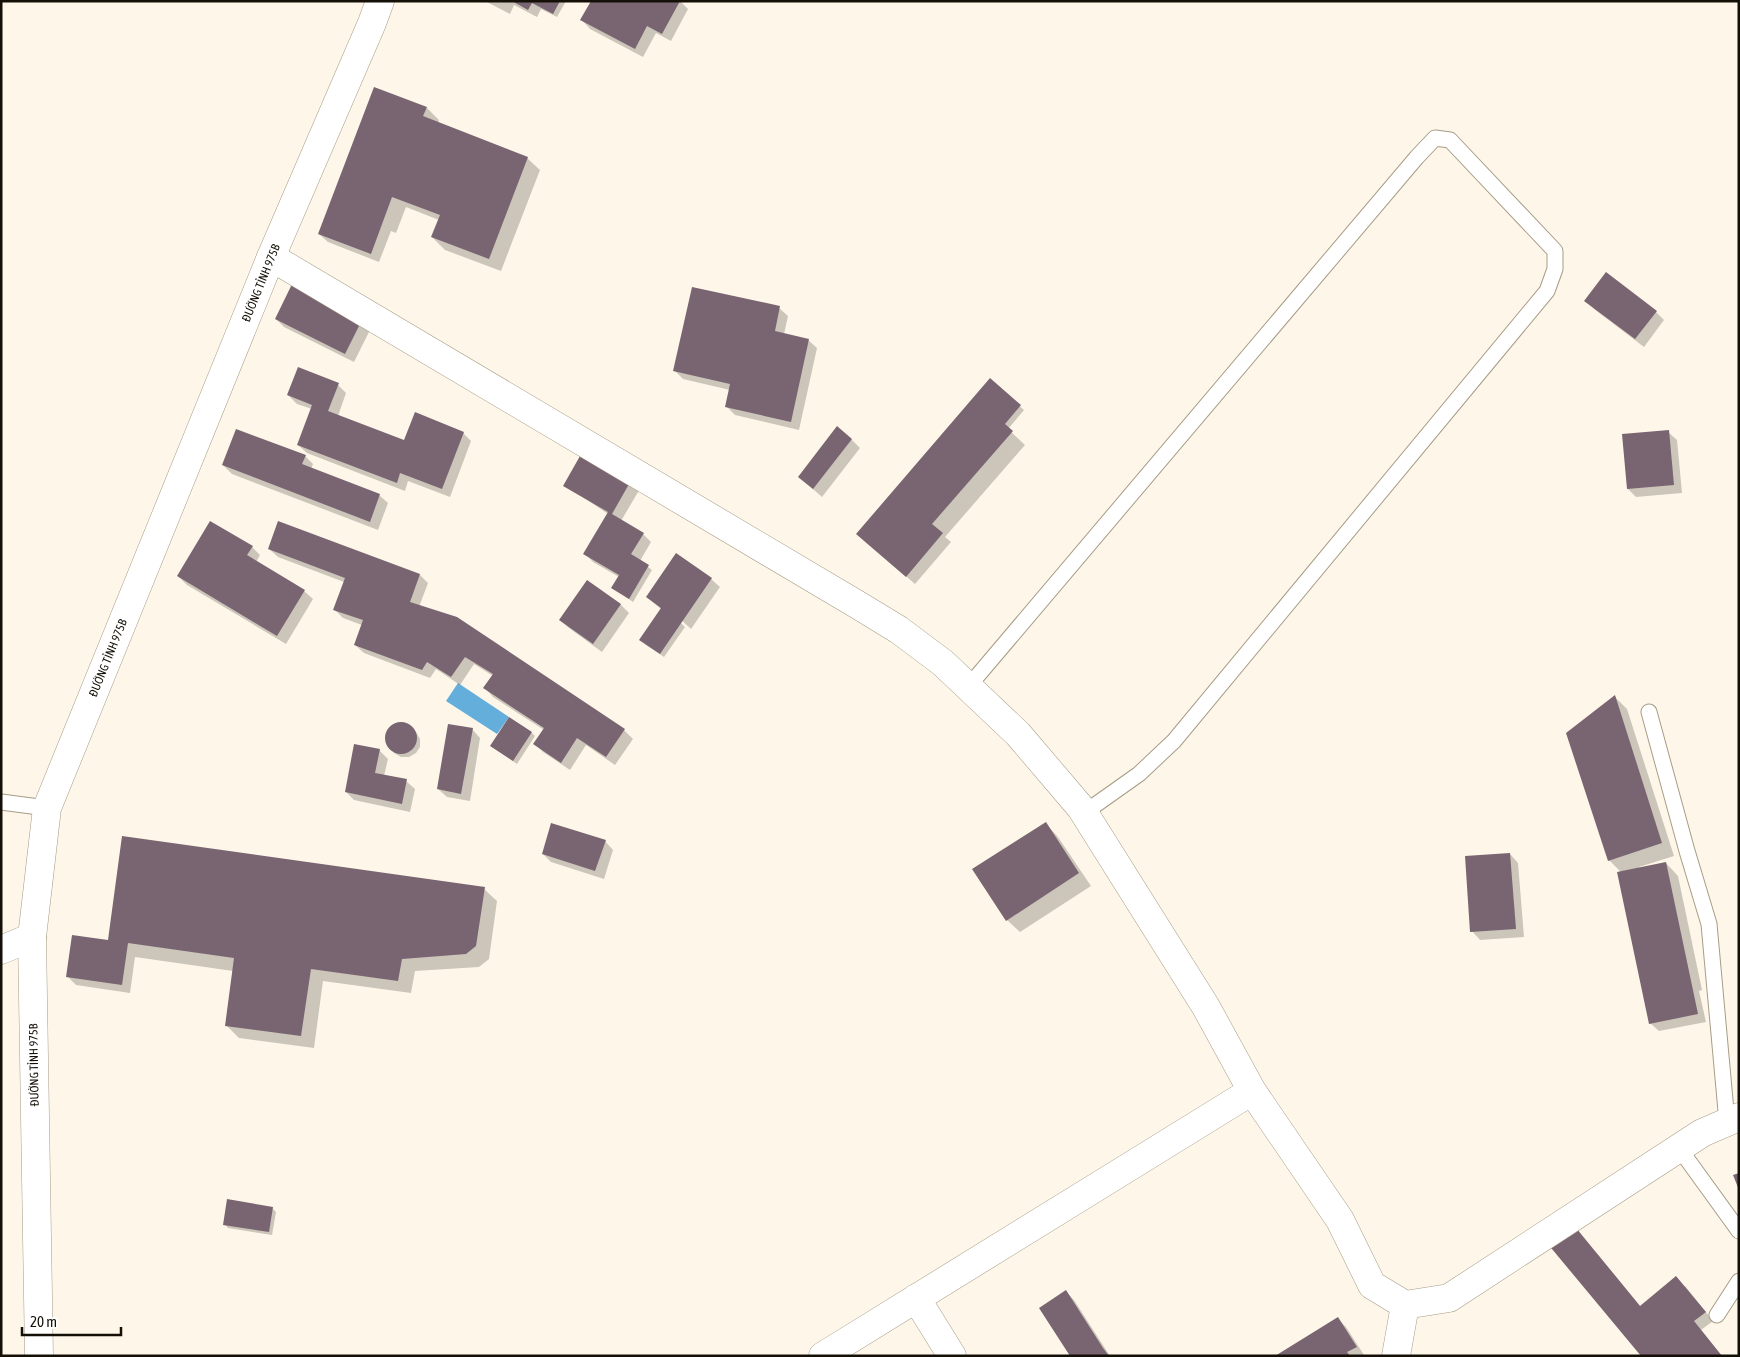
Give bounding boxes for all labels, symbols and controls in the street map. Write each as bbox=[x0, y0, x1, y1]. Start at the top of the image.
street label: ĐƯỜNG TỈNH 975B bbox=[239, 242, 283, 324]
street label: ĐƯỜNG TỈNH 975B bbox=[86, 617, 130, 699]
street label: ĐƯỜNG TỈNH 975B bbox=[26, 1023, 42, 1106]
scale bar bbox=[22, 1304, 121, 1336]
text: 20 m bbox=[30, 1313, 57, 1330]

